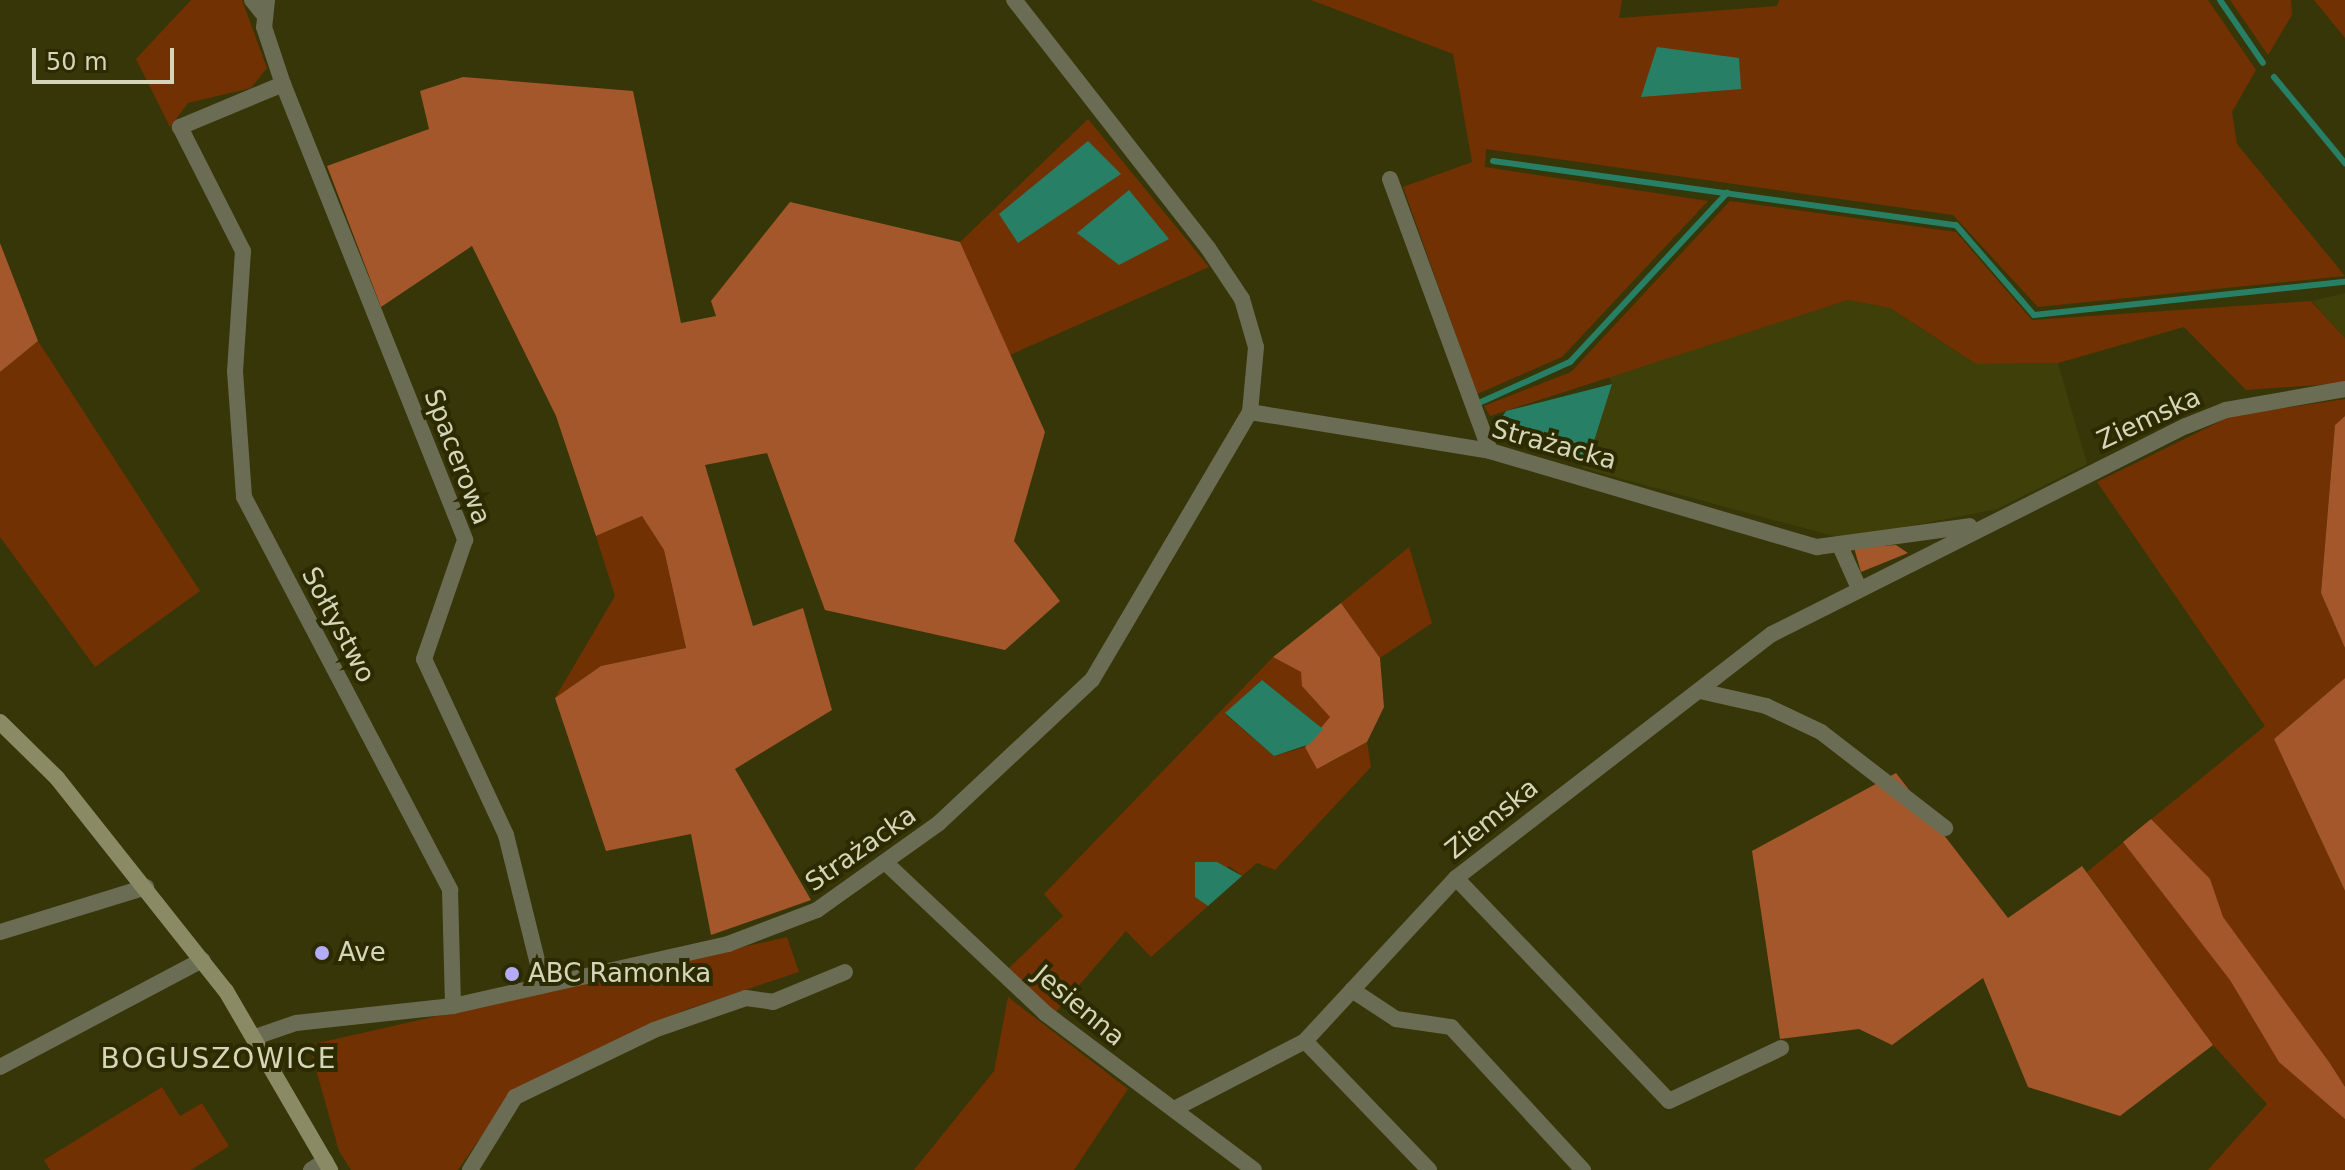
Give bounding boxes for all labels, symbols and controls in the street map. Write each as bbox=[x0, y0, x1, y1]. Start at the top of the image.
scale bar bbox=[36, 32, 178, 82]
text: 50 m bbox=[46, 48, 108, 76]
street label: Ziemska bbox=[2092, 382, 2206, 456]
street label: Spacerowa bbox=[417, 385, 497, 529]
street label: Strażacka bbox=[1488, 413, 1620, 477]
street label: Sołtystwo bbox=[295, 562, 381, 688]
street label: Ziemska bbox=[1439, 772, 1545, 866]
street label: Strażacka bbox=[800, 800, 922, 898]
place label: Ave bbox=[338, 937, 386, 969]
marker: Ave bbox=[313, 944, 331, 962]
place label: ABC Ramonka bbox=[528, 958, 711, 990]
street label: Jesienna bbox=[1027, 959, 1131, 1053]
marker: ABC Ramonka bbox=[503, 965, 521, 983]
district label: BOGUSZOWICE bbox=[100, 1042, 338, 1076]

